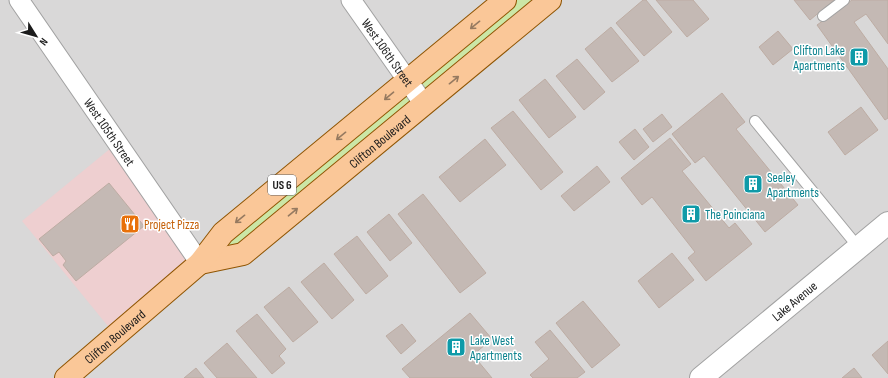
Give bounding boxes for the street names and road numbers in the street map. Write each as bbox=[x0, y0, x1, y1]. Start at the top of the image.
street label: West 106th Street bbox=[358, 16, 416, 90]
street label: West 105th Street bbox=[80, 95, 138, 169]
street label: Clifton Boulevard bbox=[346, 112, 414, 172]
road number: US 6 bbox=[268, 175, 296, 195]
street label: Lake Avenue bbox=[769, 278, 821, 325]
street label: Clifton Boulevard bbox=[81, 307, 149, 368]

